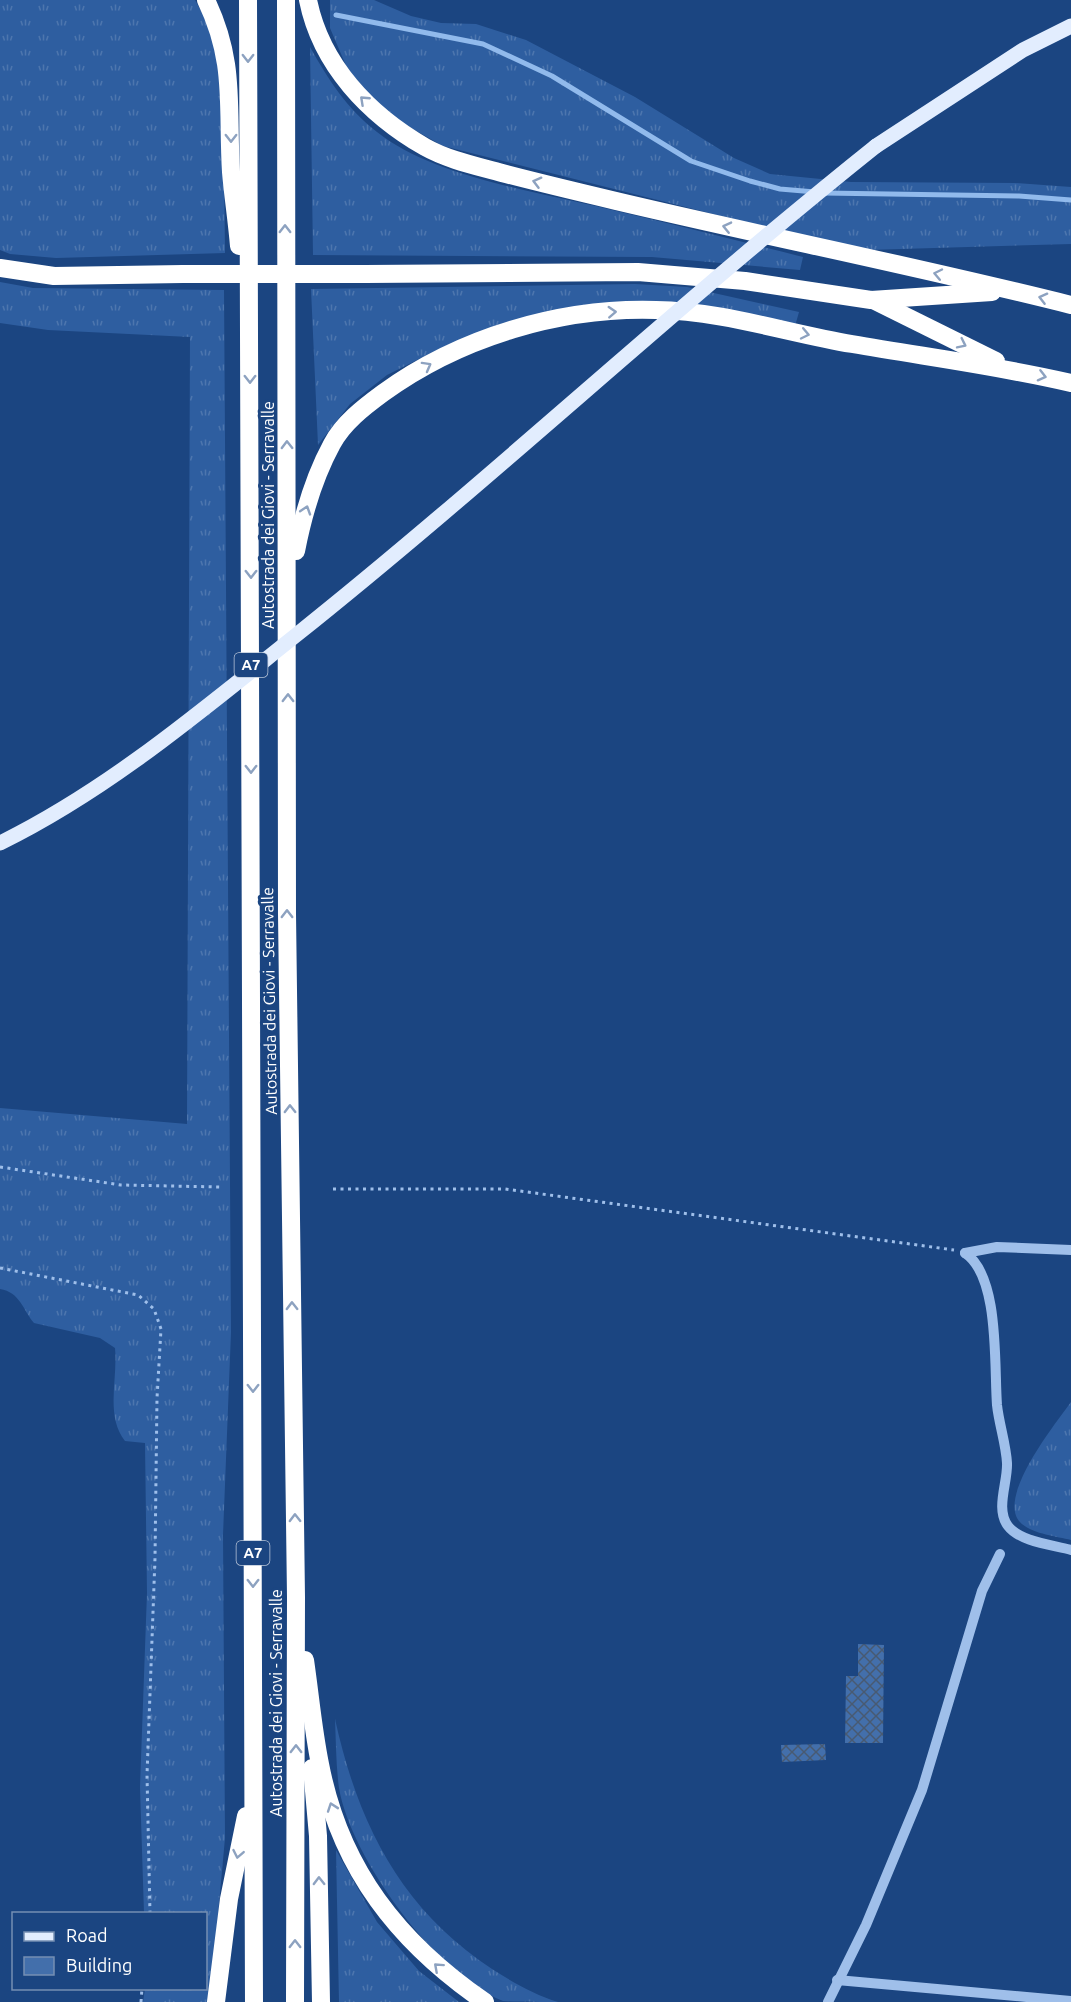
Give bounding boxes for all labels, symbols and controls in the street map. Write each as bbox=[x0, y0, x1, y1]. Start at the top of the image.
one-way arrow bbox=[242, 54, 254, 63]
one-way arrow bbox=[360, 96, 370, 107]
one-way arrow bbox=[225, 134, 237, 143]
one-way arrow bbox=[532, 177, 543, 189]
one-way arrow bbox=[722, 222, 732, 235]
one-way arrow bbox=[279, 225, 291, 234]
one-way arrow bbox=[933, 268, 943, 281]
one-way arrow bbox=[1038, 292, 1048, 305]
one-way arrow bbox=[607, 306, 617, 319]
one-way arrow bbox=[799, 327, 809, 340]
one-way arrow bbox=[955, 337, 966, 348]
one-way arrow bbox=[420, 362, 431, 374]
one-way arrow bbox=[1036, 369, 1046, 382]
one-way arrow bbox=[244, 375, 256, 384]
street label: Autostrada dei Giovi - Serravalle bbox=[259, 401, 277, 629]
one-way arrow bbox=[281, 441, 293, 450]
one-way arrow bbox=[298, 505, 311, 516]
one-way arrow bbox=[245, 570, 257, 579]
road number: A7 bbox=[234, 653, 268, 677]
one-way arrow bbox=[282, 693, 294, 702]
one-way arrow bbox=[245, 765, 257, 774]
street label: Autostrada dei Giovi - Serravalle bbox=[258, 887, 280, 1115]
one-way arrow bbox=[281, 909, 293, 918]
one-way arrow bbox=[284, 1104, 296, 1113]
one-way arrow bbox=[286, 1302, 298, 1311]
one-way arrow bbox=[247, 1383, 259, 1392]
one-way arrow bbox=[289, 1513, 301, 1522]
road number: A7 bbox=[236, 1541, 270, 1565]
one-way arrow bbox=[247, 1578, 259, 1587]
street label: Autostrada dei Giovi - Serravalle bbox=[267, 1589, 285, 1817]
one-way arrow bbox=[289, 1744, 302, 1753]
one-way arrow bbox=[327, 1802, 339, 1813]
one-way arrow bbox=[232, 1849, 245, 1859]
one-way arrow bbox=[313, 1876, 325, 1885]
legend bbox=[12, 1912, 207, 1990]
text: Road bbox=[66, 1925, 108, 1945]
one-way arrow bbox=[289, 1939, 301, 1948]
text: Building bbox=[66, 1955, 132, 1975]
one-way arrow bbox=[434, 1963, 445, 1974]

